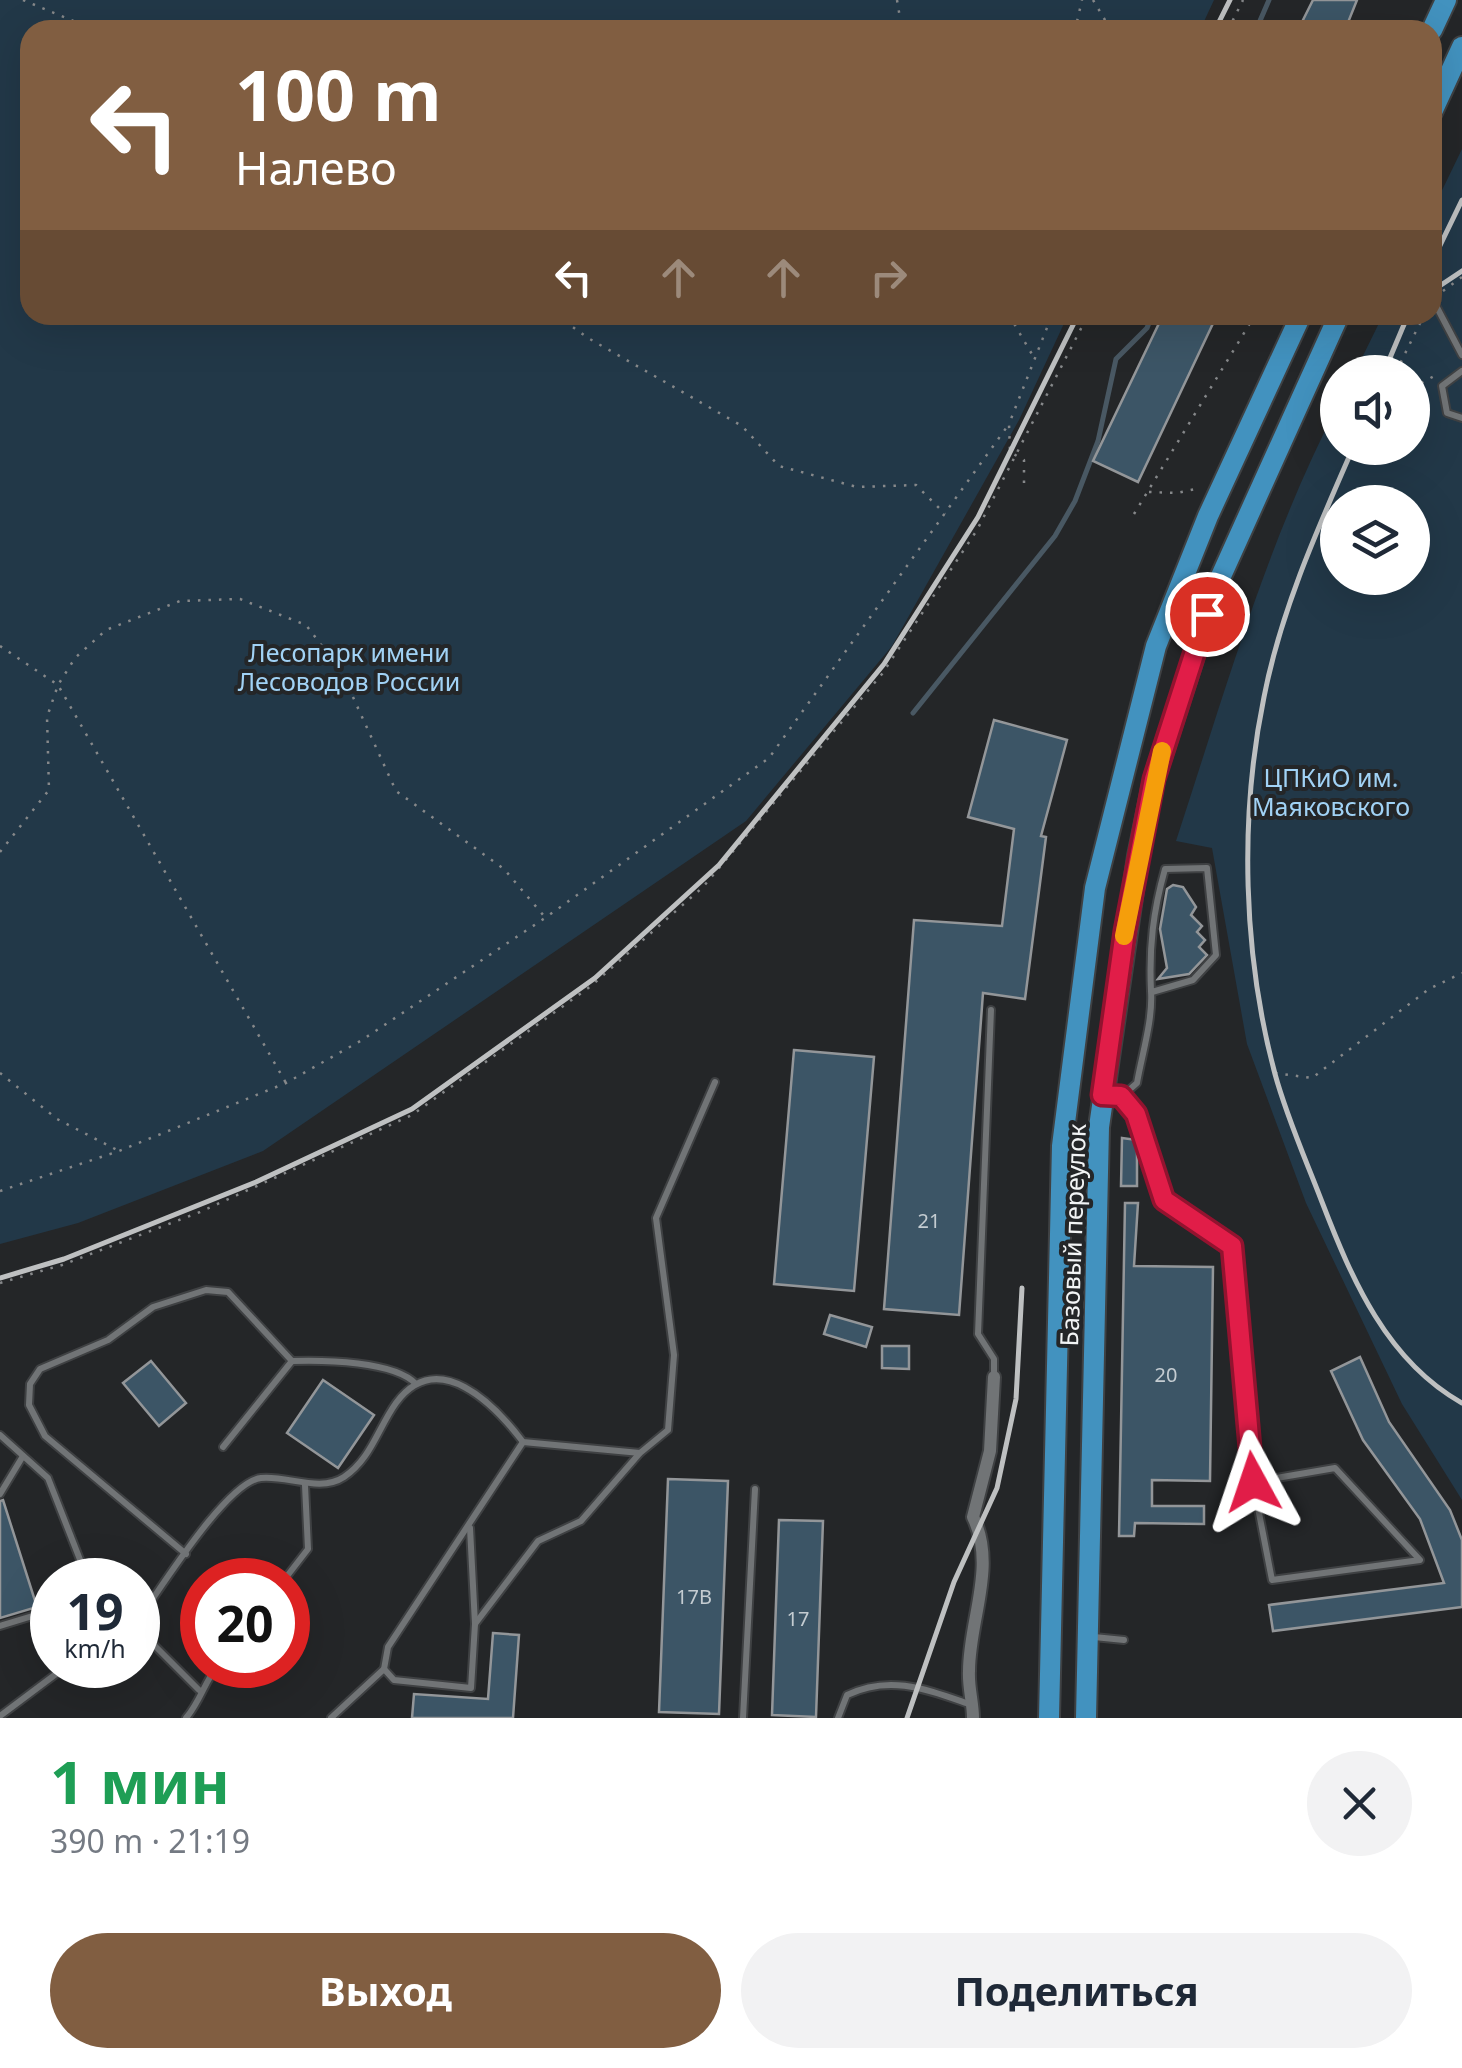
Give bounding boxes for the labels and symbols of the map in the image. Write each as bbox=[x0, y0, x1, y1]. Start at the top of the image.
pin bbox=[1165, 572, 1250, 657]
park label: Лесопарк имени Лесоводов России bbox=[238, 635, 460, 698]
park label: ЦПКиО им. Маяковского bbox=[1252, 760, 1410, 823]
street label: Базовый переулок bbox=[1051, 1122, 1093, 1347]
house number: 21 bbox=[918, 1207, 940, 1234]
house number: 20 bbox=[1155, 1361, 1177, 1388]
position arrow bbox=[1201, 1430, 1305, 1534]
speed limit sign: 20 bbox=[180, 1558, 310, 1688]
house number: 17В bbox=[676, 1583, 712, 1610]
house number: 17 bbox=[787, 1605, 809, 1632]

